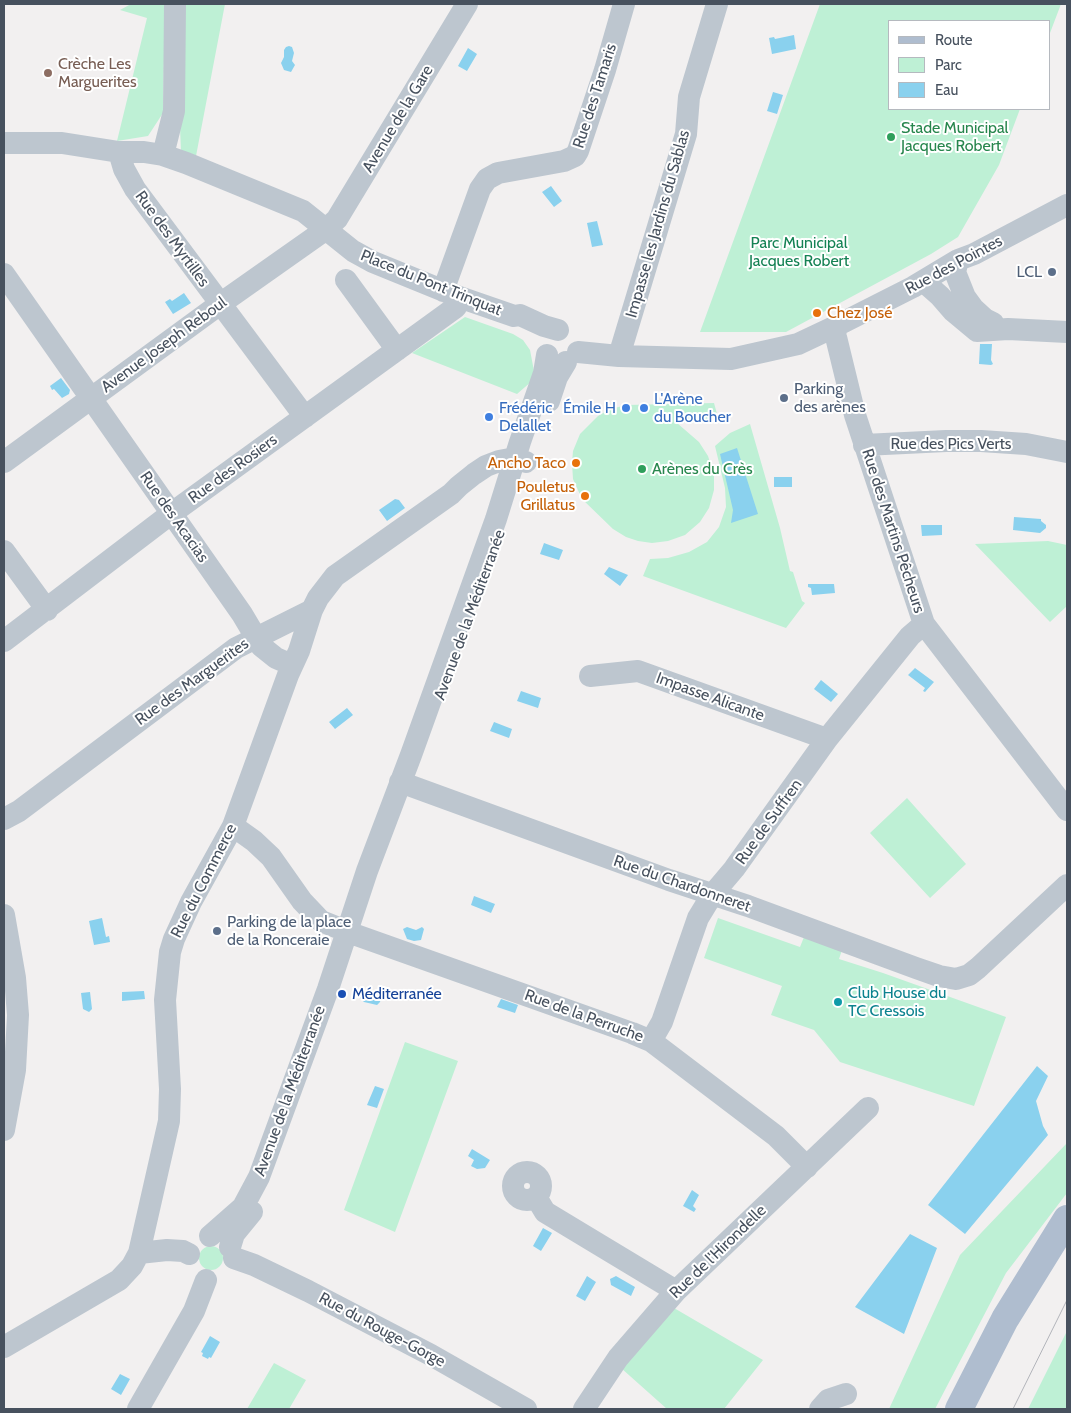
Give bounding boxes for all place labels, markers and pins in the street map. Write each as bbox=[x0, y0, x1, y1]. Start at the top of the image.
place label: Crèche Les Marguerites bbox=[58, 54, 137, 92]
marker: Crèche Les Marguerites bbox=[42, 67, 54, 79]
place label: Stade Municipal Jacques Robert bbox=[901, 118, 1008, 156]
marker: Stade Municipal Jacques Robert bbox=[885, 131, 897, 143]
place label: LCL bbox=[1016, 262, 1042, 282]
marker: LCL bbox=[1046, 266, 1058, 278]
place label: Chez José bbox=[827, 303, 892, 323]
marker: Chez José bbox=[811, 307, 823, 319]
place label: Parking des arènes bbox=[794, 379, 866, 417]
place label: L'Arène du Boucher bbox=[654, 389, 731, 427]
marker: Parking des arènes bbox=[778, 392, 790, 404]
place label: Frédéric Delallet bbox=[499, 398, 552, 436]
place label: Émile H bbox=[563, 398, 616, 418]
marker: Émile H bbox=[620, 402, 632, 414]
marker: L'Arène du Boucher bbox=[638, 402, 650, 414]
marker: Frédéric Delallet bbox=[483, 411, 495, 423]
place label: Ancho Taco bbox=[488, 453, 566, 473]
marker: Ancho Taco bbox=[570, 457, 582, 469]
place label: Arènes du Crès bbox=[652, 459, 753, 479]
marker: Arènes du Crès bbox=[636, 463, 648, 475]
place label: Pouletus Grillatus bbox=[517, 477, 575, 515]
marker: Pouletus Grillatus bbox=[579, 490, 591, 502]
place label: Parking de la place de la Ronceraie bbox=[227, 912, 351, 950]
marker: Parking de la place de la Ronceraie bbox=[211, 925, 223, 937]
place label: Club House du TC Cressois bbox=[848, 983, 946, 1021]
place label: Méditerranée bbox=[352, 984, 442, 1004]
marker: Méditerranée bbox=[336, 988, 348, 1000]
marker: Club House du TC Cressois bbox=[832, 996, 844, 1008]

